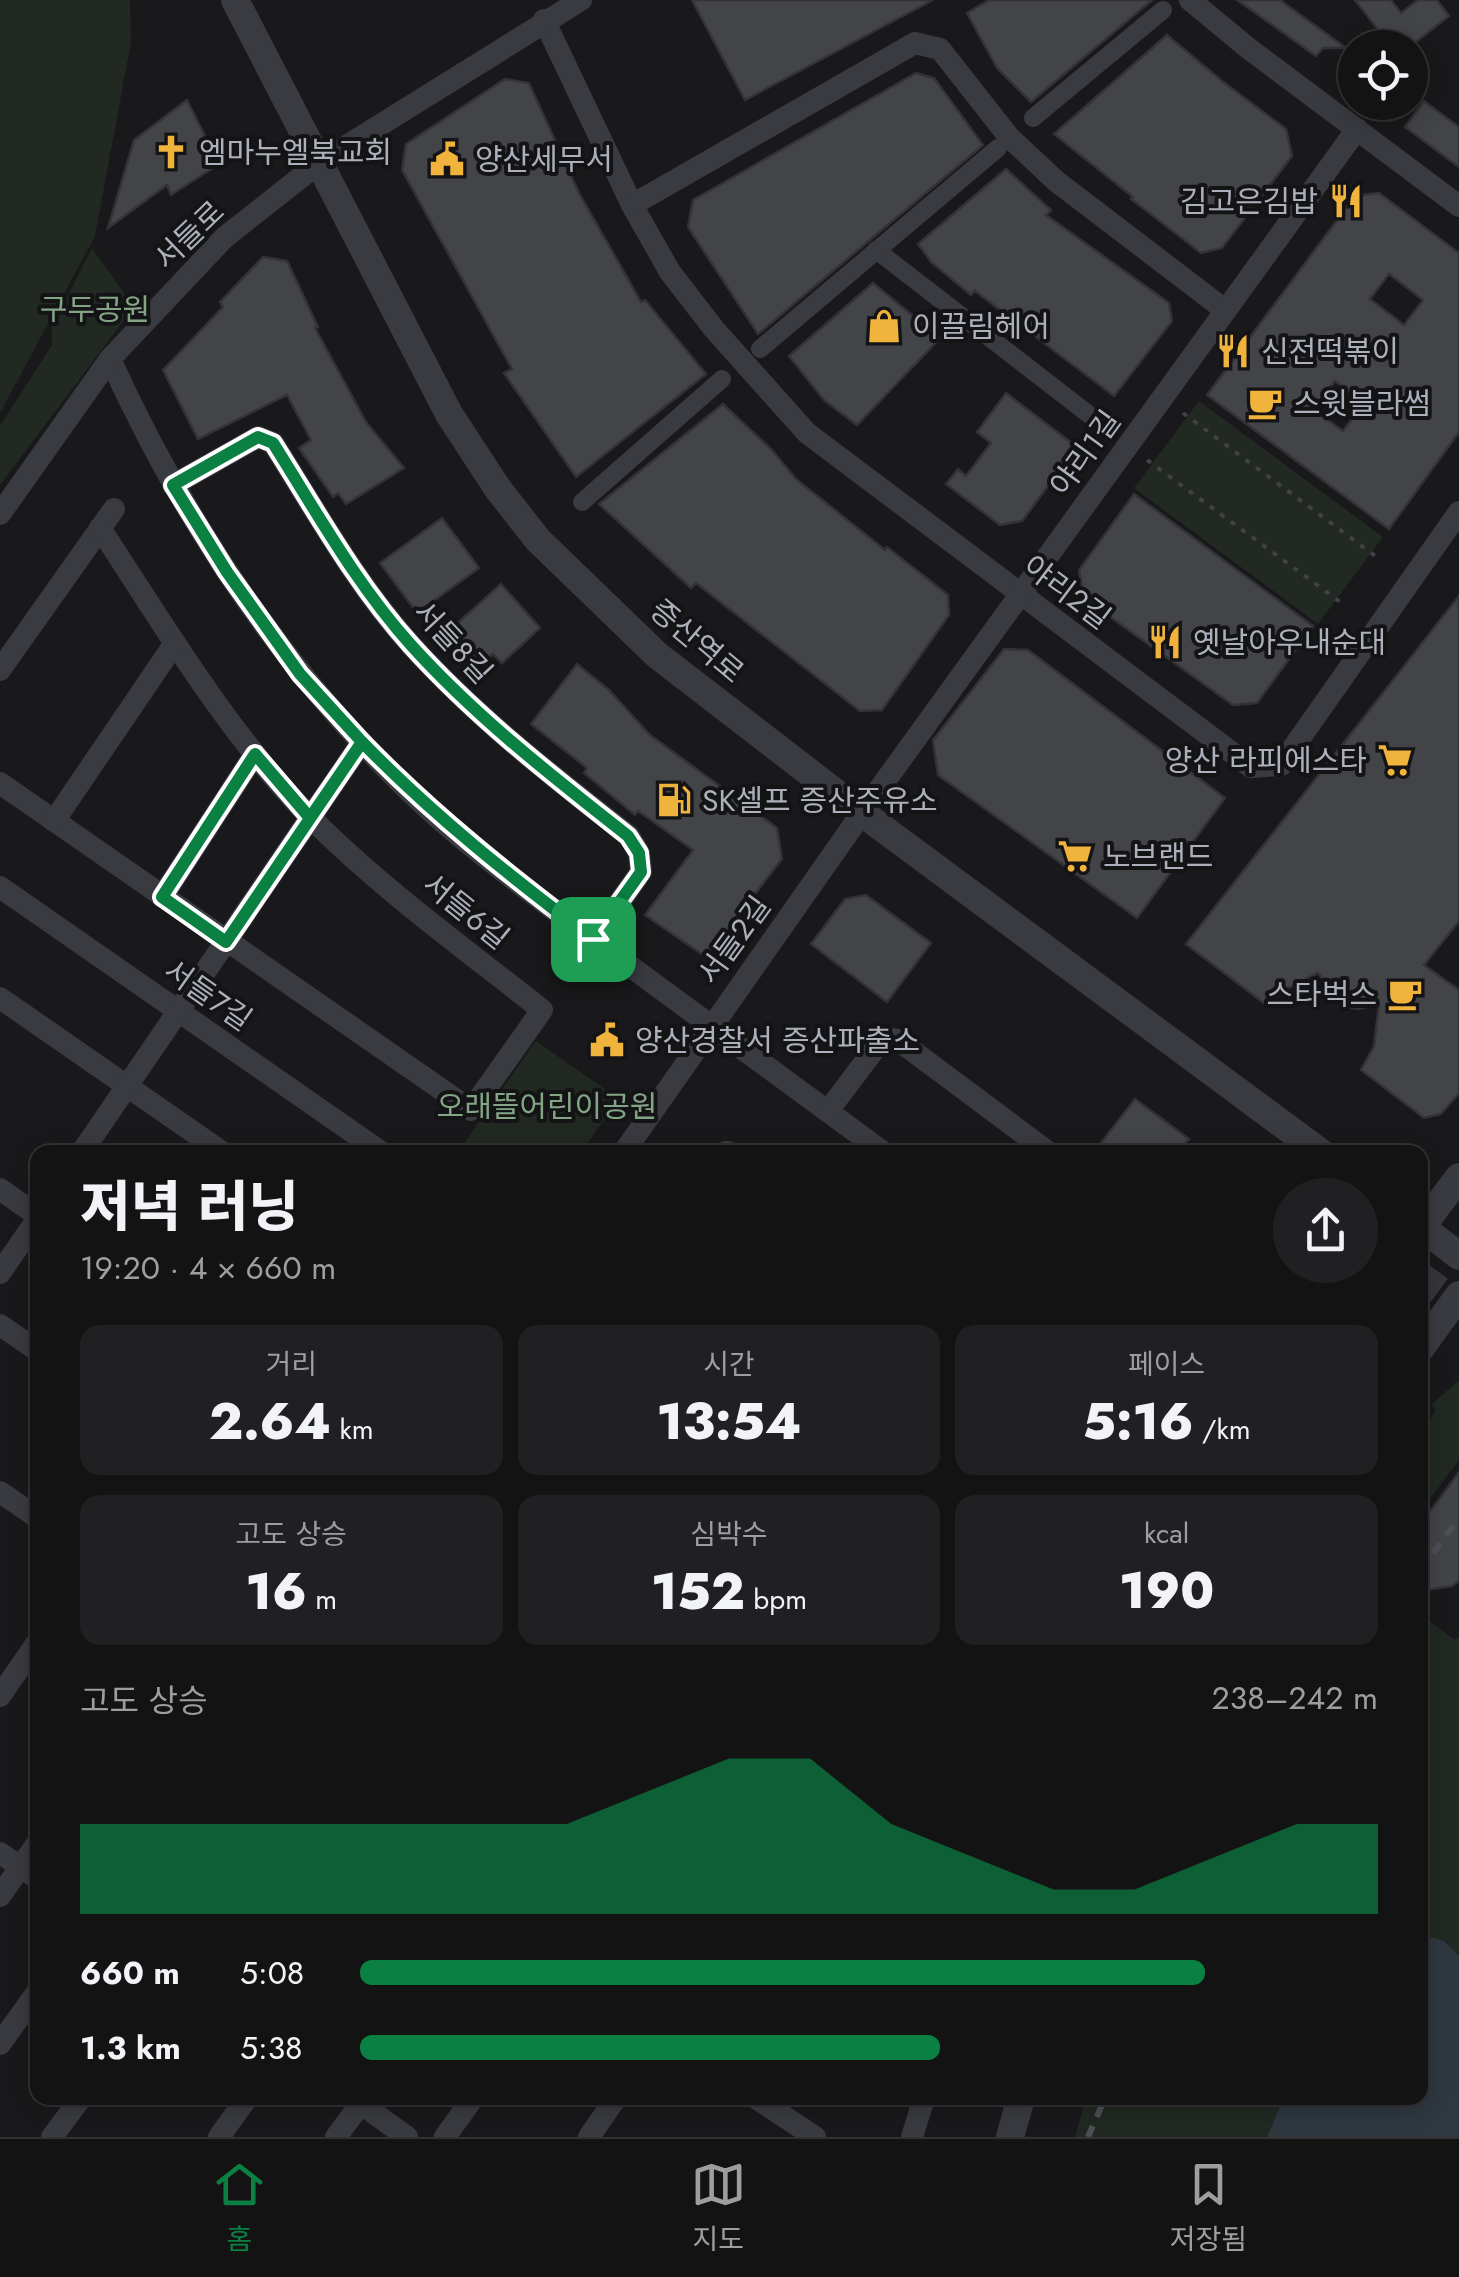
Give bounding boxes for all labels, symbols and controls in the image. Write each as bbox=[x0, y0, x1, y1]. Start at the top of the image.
map controls bbox=[1338, 30, 1428, 120]
button: locate bbox=[1338, 30, 1428, 120]
place label: 엠마누엘북교회 bbox=[199, 131, 392, 174]
church icon: 엠마누엘북교회 bbox=[152, 133, 190, 171]
place label: 양산세무서 bbox=[475, 138, 613, 181]
public building icon: 양산세무서 bbox=[428, 140, 466, 178]
place label: 김고은김밥 bbox=[1180, 180, 1318, 223]
restaurant icon: 김고은김밥 bbox=[1327, 182, 1365, 220]
street label: 서들로 bbox=[144, 191, 234, 279]
park label: 구두공원 bbox=[40, 288, 150, 331]
place label: 이끌림헤어 bbox=[912, 305, 1050, 348]
shop icon: 이끌림헤어 bbox=[865, 307, 903, 345]
place label: 신전떡볶이 bbox=[1261, 330, 1399, 373]
restaurant icon: 신전떡볶이 bbox=[1214, 332, 1252, 370]
place label: 스윗블라썸 bbox=[1293, 382, 1431, 425]
cafe icon: 스윗블라썸 bbox=[1246, 384, 1284, 422]
street label: 야리1길 bbox=[1039, 401, 1131, 505]
street label: 야리2길 bbox=[1014, 545, 1120, 639]
street label: 증산역로 bbox=[641, 589, 753, 693]
street label: 서들8길 bbox=[403, 591, 503, 693]
place label: 옛날아우내순대 bbox=[1193, 621, 1386, 664]
restaurant icon: 옛날아우내순대 bbox=[1146, 623, 1184, 661]
place label: 양산 라피에스타 bbox=[1165, 739, 1367, 782]
supermarket icon: 양산 라피에스타 bbox=[1376, 741, 1414, 779]
place label: SK셀프 증산주유소 bbox=[702, 779, 938, 822]
fuel station icon: SK셀프 증산주유소 bbox=[655, 781, 693, 819]
place label: 노브랜드 bbox=[1103, 835, 1213, 878]
supermarket icon: 노브랜드 bbox=[1056, 837, 1094, 875]
street label: 서들6길 bbox=[414, 863, 518, 959]
street label: 서들2길 bbox=[687, 887, 781, 993]
pin bbox=[551, 897, 636, 982]
icon: arrive bbox=[566, 912, 621, 967]
street label: 서들7길 bbox=[155, 949, 261, 1041]
place label: 스타벅스 bbox=[1267, 973, 1377, 1016]
cafe icon: 스타벅스 bbox=[1386, 975, 1424, 1013]
place label: 양산경찰서 증산파출소 bbox=[635, 1019, 920, 1062]
public building icon: 양산경찰서 증산파출소 bbox=[588, 1021, 626, 1059]
park label: 오래뜰어린이공원 bbox=[437, 1085, 657, 1128]
text: 저녁 러닝 bbox=[80, 1167, 299, 1247]
button: share bbox=[1273, 1178, 1378, 1283]
text: 19:20 · 4 × 660 m bbox=[80, 1245, 336, 1291]
text: 거리 bbox=[266, 1344, 317, 1385]
text: 시간 bbox=[703, 1344, 755, 1385]
text: 페이스 bbox=[1128, 1344, 1205, 1385]
text: 2.64 bbox=[209, 1385, 331, 1458]
text: 13:54 bbox=[656, 1385, 801, 1458]
text: 5:16 bbox=[1083, 1385, 1194, 1458]
text: km bbox=[331, 1409, 374, 1450]
text: /km bbox=[1194, 1409, 1251, 1450]
text: kcal bbox=[1144, 1513, 1189, 1554]
text: 고도 상승 bbox=[236, 1514, 347, 1555]
text: 심박수 bbox=[690, 1514, 768, 1555]
text: 190 bbox=[1119, 1554, 1214, 1627]
text: 16 bbox=[246, 1555, 307, 1628]
text: 152 bbox=[651, 1555, 745, 1628]
text: m bbox=[307, 1579, 337, 1620]
text: bpm bbox=[745, 1579, 807, 1620]
text: 238–242 m bbox=[1212, 1675, 1378, 1721]
text: 고도 상승 bbox=[80, 1678, 207, 1724]
text: 660 m bbox=[80, 1950, 180, 1996]
text: 5:08 bbox=[240, 1950, 304, 1996]
text: 1.3 km bbox=[80, 2025, 181, 2071]
text: 5:38 bbox=[240, 2025, 303, 2071]
tab: 홈 bbox=[212, 2157, 267, 2260]
tab: 지도 bbox=[691, 2157, 746, 2260]
tab: 저장됨 bbox=[1170, 2157, 1247, 2260]

